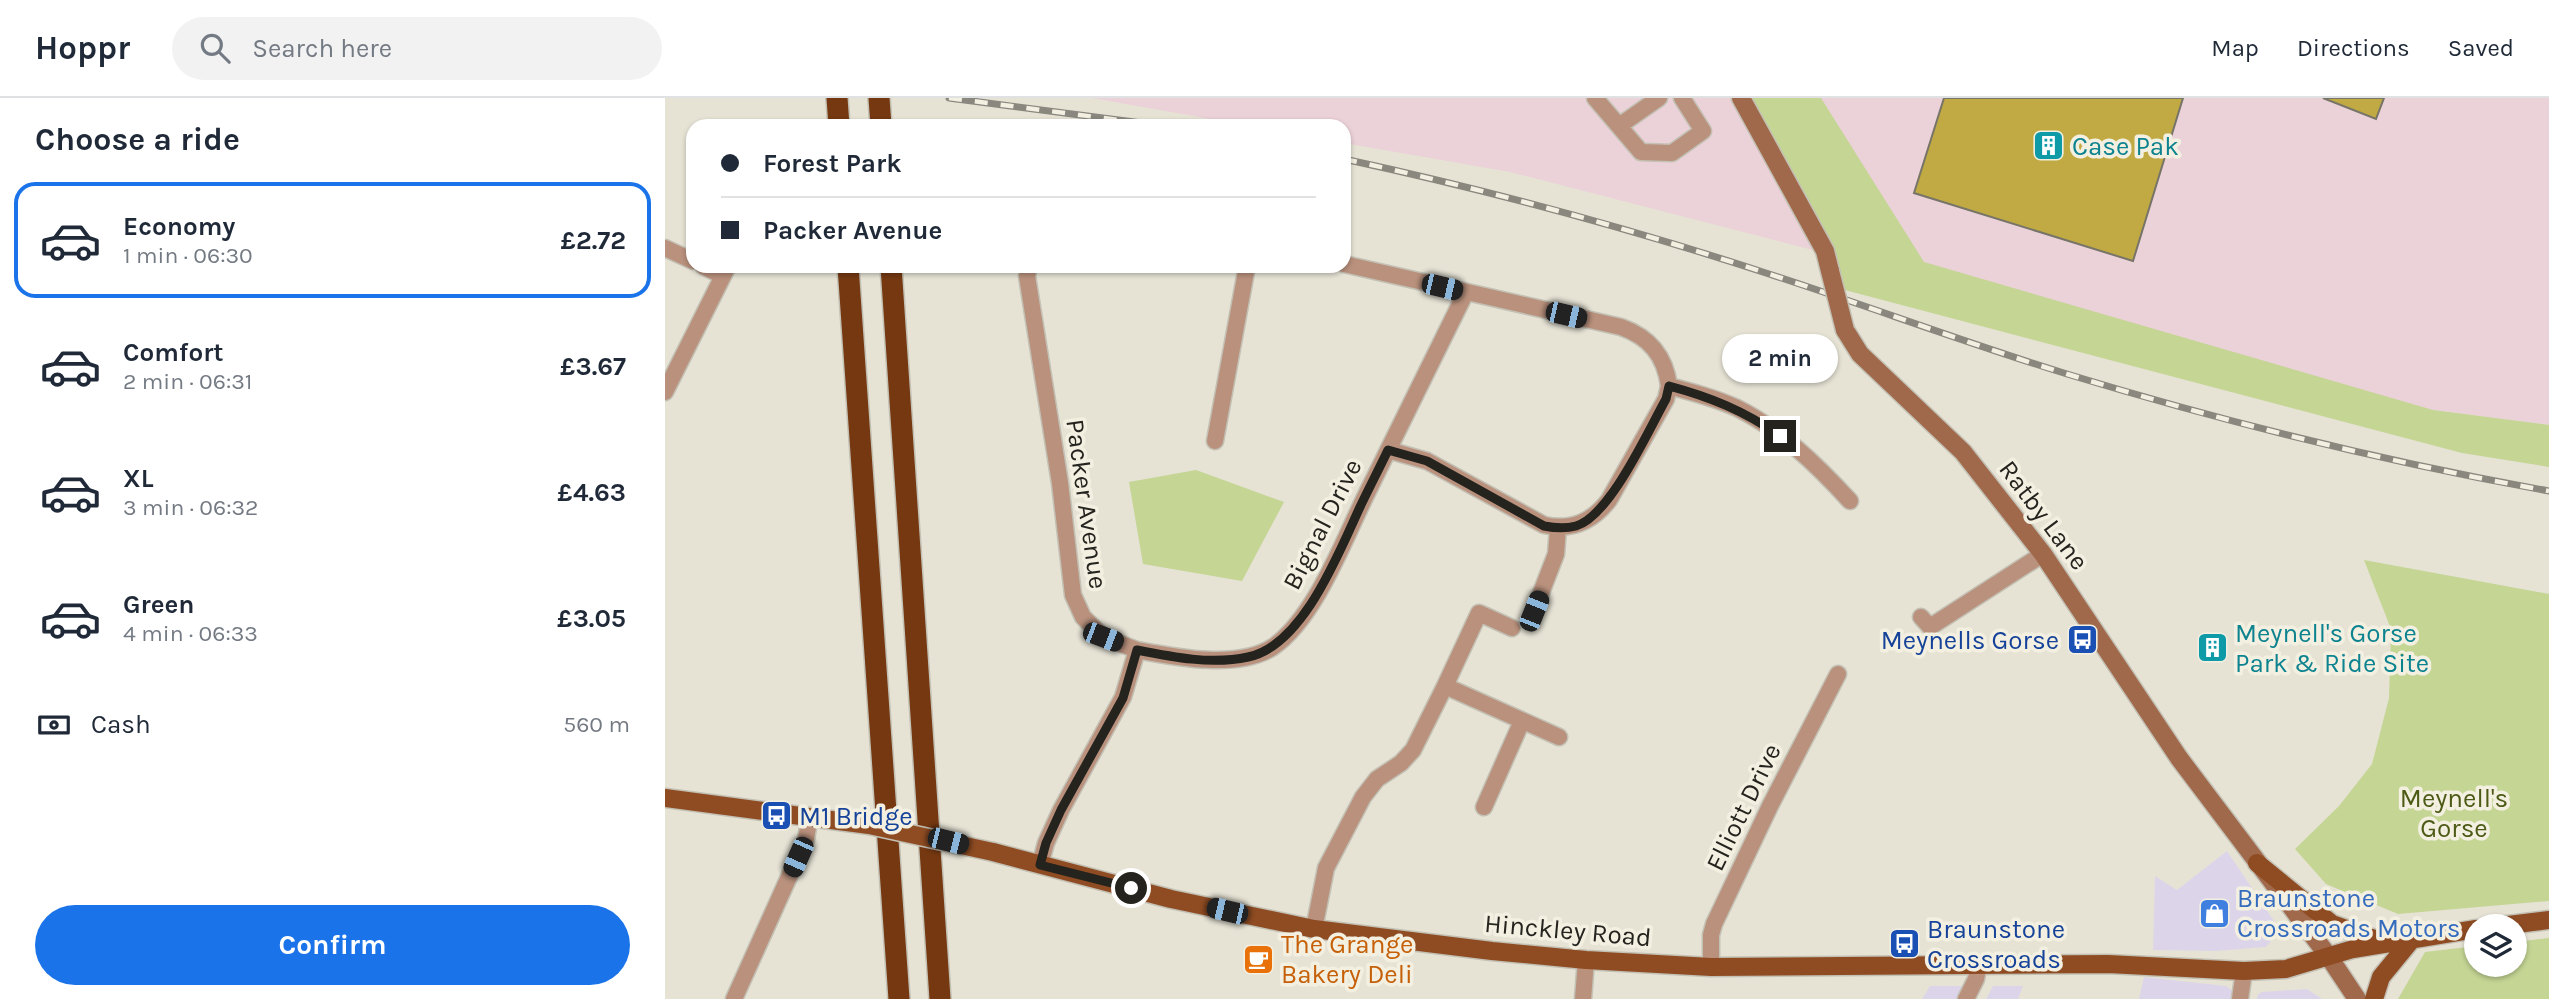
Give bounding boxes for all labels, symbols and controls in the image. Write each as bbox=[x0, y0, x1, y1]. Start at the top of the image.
search box bbox=[172, 17, 662, 80]
text: Hoppr bbox=[35, 29, 130, 67]
icon: search bbox=[196, 29, 234, 67]
text: Search here bbox=[252, 33, 392, 64]
text: Map bbox=[2211, 34, 2259, 62]
text: Directions bbox=[2297, 34, 2410, 62]
text: Saved bbox=[2448, 34, 2514, 62]
text: Choose a ride bbox=[35, 121, 240, 158]
building icon: Case Pak bbox=[2032, 129, 2066, 163]
place label: Case Pak bbox=[2072, 131, 2179, 162]
text: Forest Park bbox=[763, 148, 902, 179]
icon: car bbox=[39, 209, 102, 272]
text: Economy bbox=[123, 211, 235, 242]
text: Packer Avenue bbox=[763, 215, 942, 246]
text: £2.72 bbox=[560, 225, 626, 256]
text: 1 min · 06:30 bbox=[123, 242, 253, 269]
car bbox=[1420, 272, 1465, 302]
car bbox=[1544, 300, 1589, 330]
callout: 2 min bbox=[1722, 334, 1838, 384]
icon: car bbox=[39, 335, 102, 398]
text: Comfort bbox=[123, 337, 224, 368]
text: 2 min bbox=[1748, 345, 1812, 372]
text: £3.67 bbox=[560, 351, 626, 382]
text: 2 min · 06:31 bbox=[123, 368, 252, 395]
street label: Packer Avenue bbox=[1059, 417, 1114, 591]
route end bbox=[1764, 420, 1796, 452]
street label: Bignal Drive bbox=[1276, 454, 1369, 595]
street label: Ratby Lane bbox=[1992, 454, 2095, 576]
icon: car bbox=[39, 461, 102, 524]
text: XL bbox=[123, 463, 154, 494]
text: £4.63 bbox=[557, 477, 626, 508]
text: 3 min · 06:32 bbox=[123, 494, 258, 521]
icon: car bbox=[39, 587, 102, 650]
car bbox=[1517, 588, 1552, 634]
text: Green bbox=[123, 589, 195, 620]
text: £3.05 bbox=[557, 603, 626, 634]
place label: Meynell's Gorse Park & Ride Site bbox=[2235, 618, 2429, 679]
text: 4 min · 06:33 bbox=[123, 620, 258, 647]
car bbox=[1080, 620, 1127, 654]
bus stop icon: Meynells Gorse bbox=[2065, 623, 2099, 657]
place label: Meynells Gorse bbox=[1881, 625, 2059, 656]
building icon: Meynell's Gorse Park & Ride Site bbox=[2195, 631, 2229, 665]
icon: cash bbox=[35, 706, 73, 744]
text: Cash bbox=[91, 709, 151, 740]
text: 560 m bbox=[563, 711, 630, 738]
street label: Elliott Drive bbox=[1699, 739, 1788, 876]
park label: Meynell's Gorse bbox=[2400, 783, 2508, 844]
bus stop icon: M1 Bridge bbox=[759, 799, 793, 833]
place label: M1 Bridge bbox=[799, 801, 913, 832]
car bbox=[926, 826, 971, 856]
car bbox=[780, 834, 817, 880]
route start bbox=[1115, 872, 1147, 904]
place label: Braunstone Crossroads Motors bbox=[2237, 883, 2460, 944]
car bbox=[1205, 896, 1250, 926]
shop icon: Braunstone Crossroads Motors bbox=[2197, 896, 2231, 930]
button: Confirm bbox=[35, 905, 630, 985]
street label: Hinckley Road bbox=[1483, 908, 1653, 953]
place label: Braunstone Crossroads bbox=[1927, 914, 2065, 975]
map controls bbox=[2464, 914, 2527, 977]
button: layers bbox=[2464, 914, 2527, 977]
bus stop icon: Braunstone Crossroads bbox=[1887, 927, 1921, 961]
place label: The Grange Bakery Deli bbox=[1281, 929, 1413, 990]
cafe icon: The Grange Bakery Deli bbox=[1241, 942, 1275, 976]

